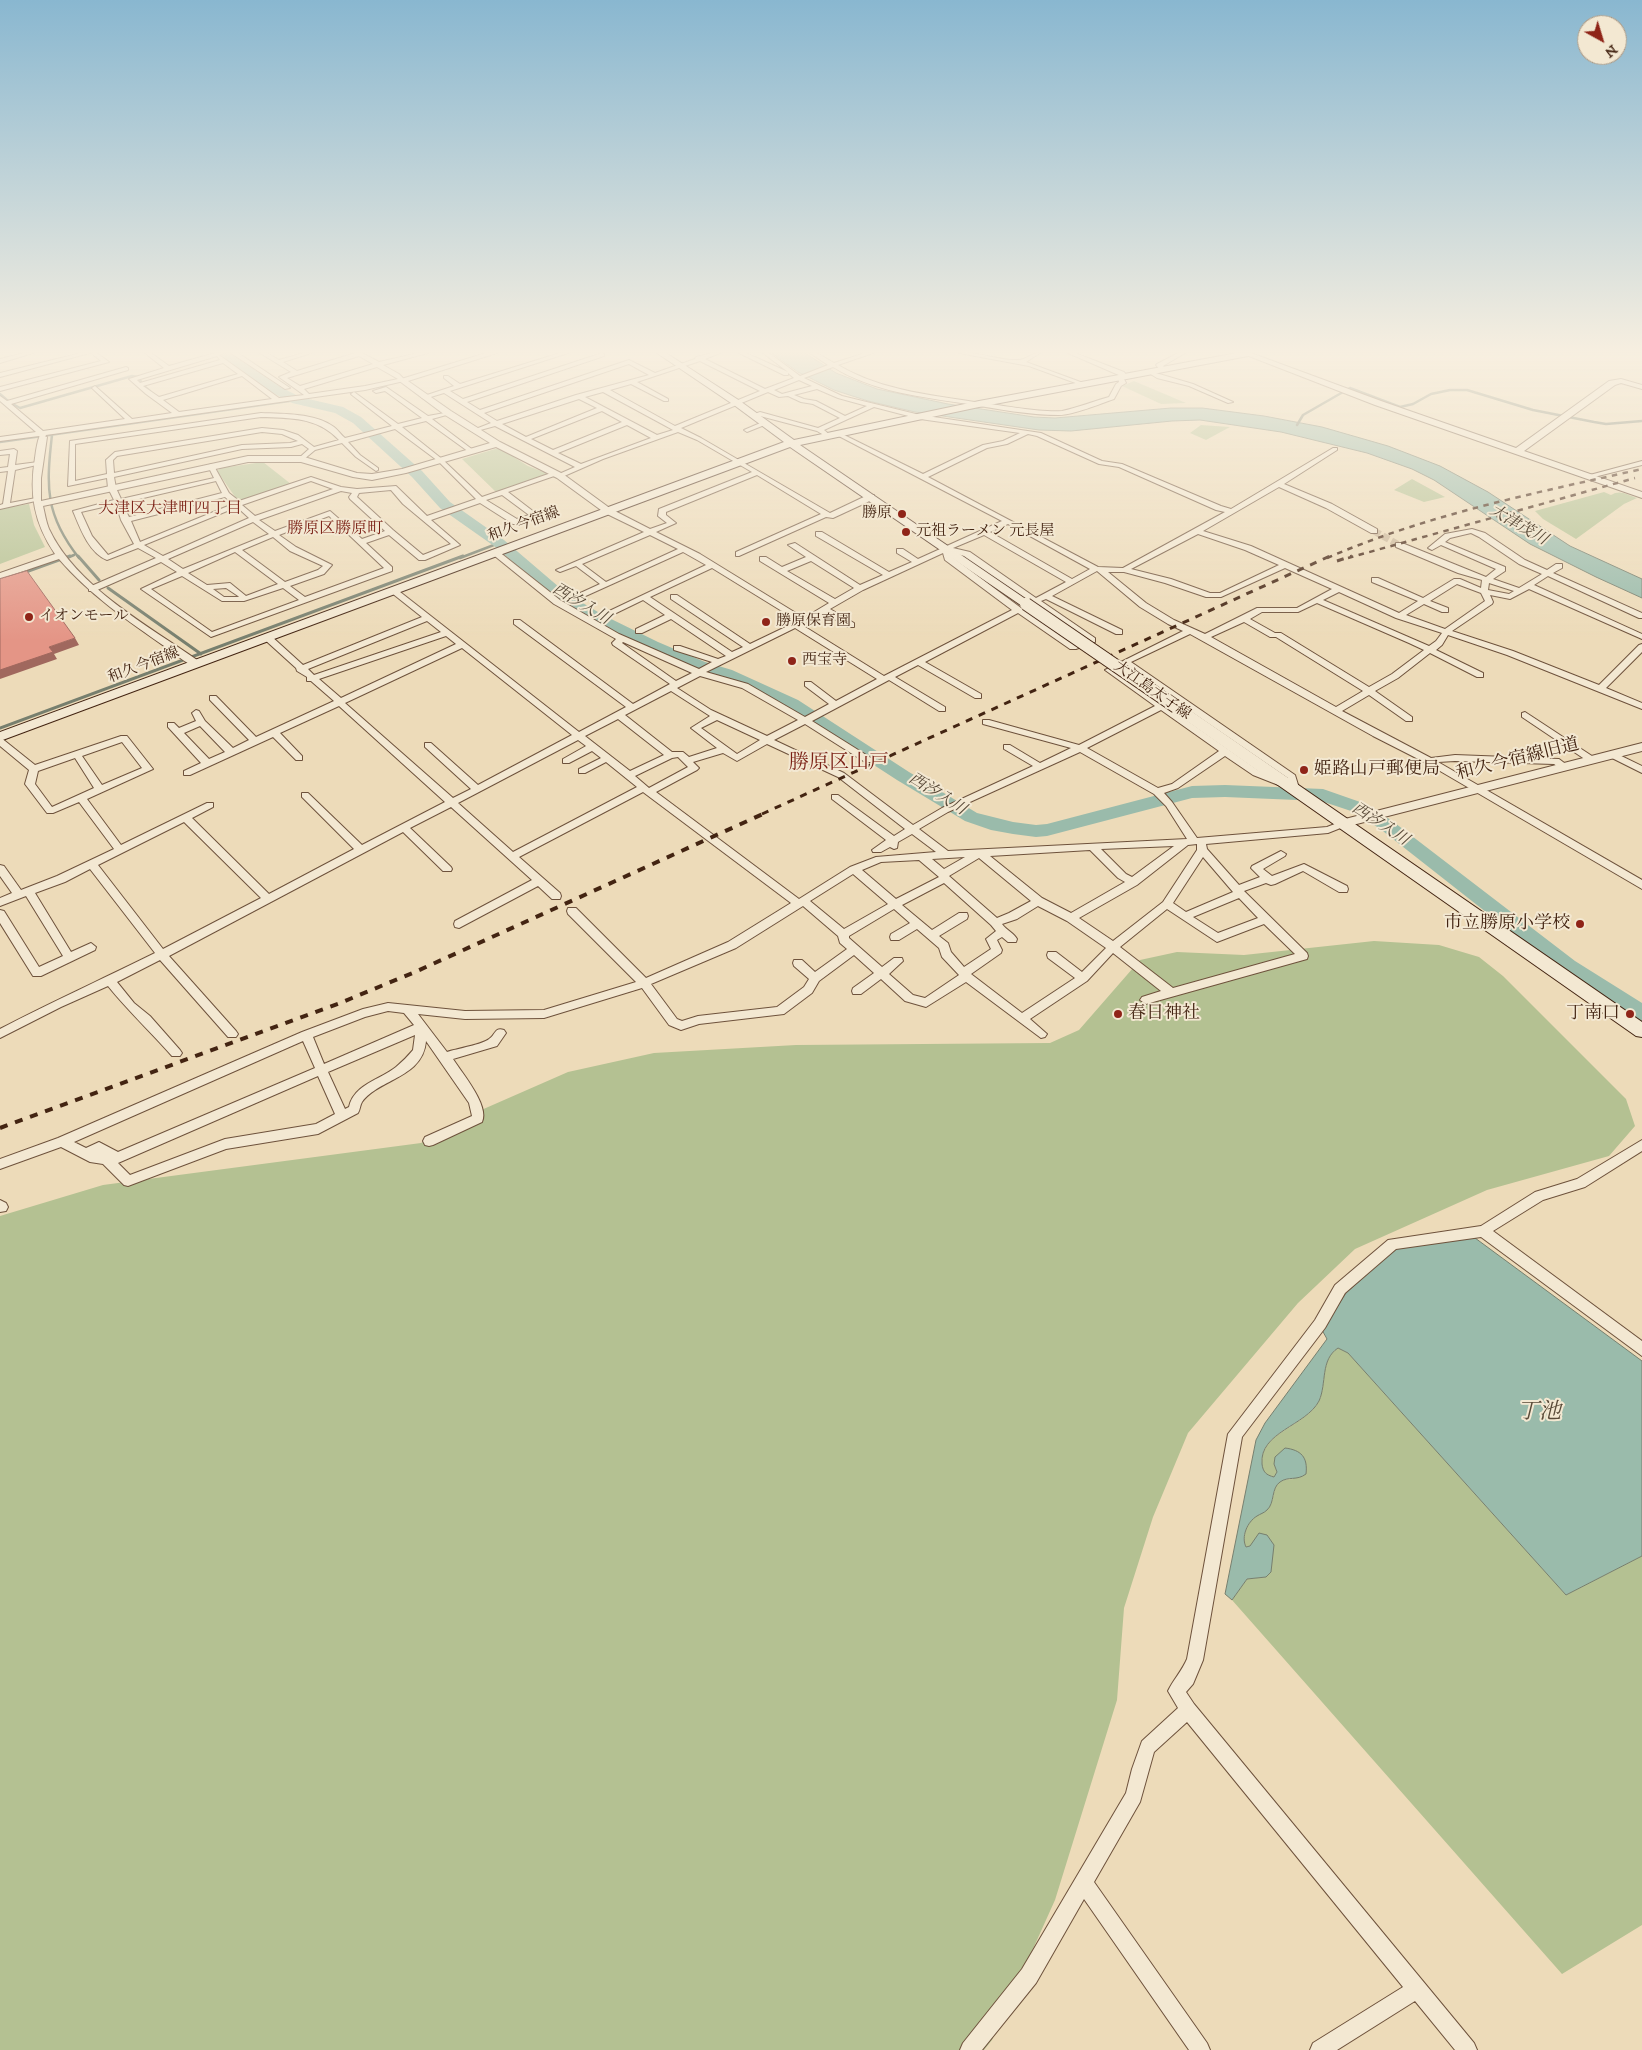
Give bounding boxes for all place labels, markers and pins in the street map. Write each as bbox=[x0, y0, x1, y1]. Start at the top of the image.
place label: 勝原 bbox=[862, 505, 892, 523]
marker: 勝原 bbox=[896, 508, 908, 520]
place label: 元祖ラーメン 元長屋 bbox=[916, 523, 1054, 541]
marker: 元祖ラーメン 元長屋 bbox=[900, 526, 912, 538]
place label: イオンモール bbox=[39, 608, 128, 626]
marker: イオンモール bbox=[23, 611, 35, 623]
place label: 勝原保育園 bbox=[776, 613, 851, 631]
marker: 勝原保育園 bbox=[760, 616, 772, 628]
place label: 西宝寺 bbox=[802, 652, 847, 670]
marker: 西宝寺 bbox=[786, 655, 798, 667]
place label: 姫路山戸郵便局 bbox=[1314, 759, 1440, 781]
marker: 姫路山戸郵便局 bbox=[1298, 764, 1310, 776]
place label: 市立勝原小学校 bbox=[1444, 913, 1570, 935]
marker: 市立勝原小学校 bbox=[1574, 918, 1586, 930]
place label: 春日神社 bbox=[1128, 1003, 1200, 1025]
place label: 丁南口 bbox=[1566, 1003, 1620, 1025]
marker: 春日神社 bbox=[1112, 1008, 1124, 1020]
marker: 丁南口 bbox=[1624, 1008, 1636, 1020]

